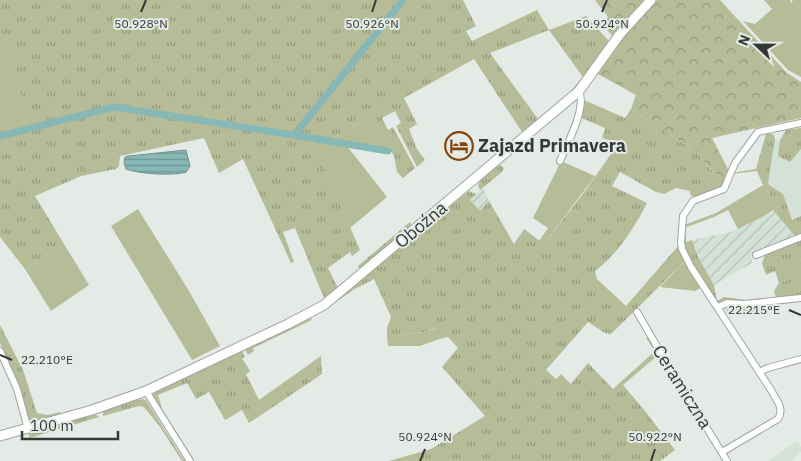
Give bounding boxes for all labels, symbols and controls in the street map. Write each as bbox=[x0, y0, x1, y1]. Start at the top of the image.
text: 50.928°N bbox=[114, 16, 168, 31]
text: 50.926°N bbox=[345, 16, 399, 31]
text: 50.924°N bbox=[575, 16, 629, 31]
north arrow bbox=[731, 20, 781, 70]
text: N bbox=[734, 32, 754, 48]
hotel icon: Zajazd Primavera bbox=[444, 131, 474, 161]
place label: Zajazd Primavera bbox=[478, 134, 626, 157]
street label: Oboźna bbox=[390, 196, 452, 253]
text: 22.215°E bbox=[728, 302, 780, 317]
street label: Ceramiczna bbox=[648, 340, 717, 433]
text: 22.210°E bbox=[21, 352, 73, 367]
scale bar bbox=[22, 408, 119, 440]
text: 100 m bbox=[30, 416, 74, 435]
text: 50.924°N bbox=[398, 429, 452, 444]
text: 50.922°N bbox=[628, 429, 682, 444]

